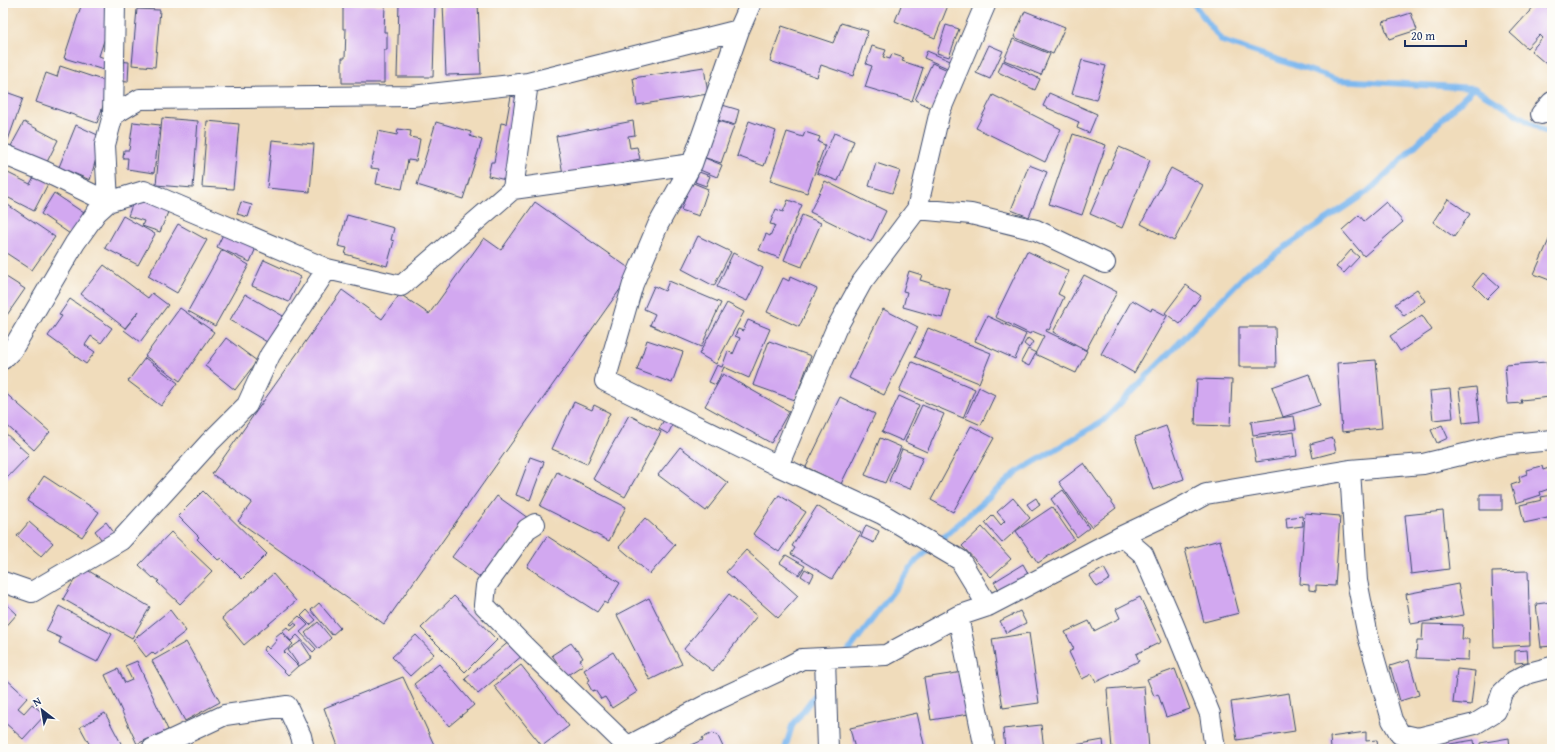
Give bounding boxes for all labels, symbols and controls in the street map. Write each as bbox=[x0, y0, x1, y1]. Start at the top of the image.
scale bar bbox=[1405, 22, 1466, 48]
text: 20 m bbox=[1411, 27, 1435, 44]
north arrow bbox=[22, 690, 62, 730]
text: N bbox=[30, 692, 45, 710]

